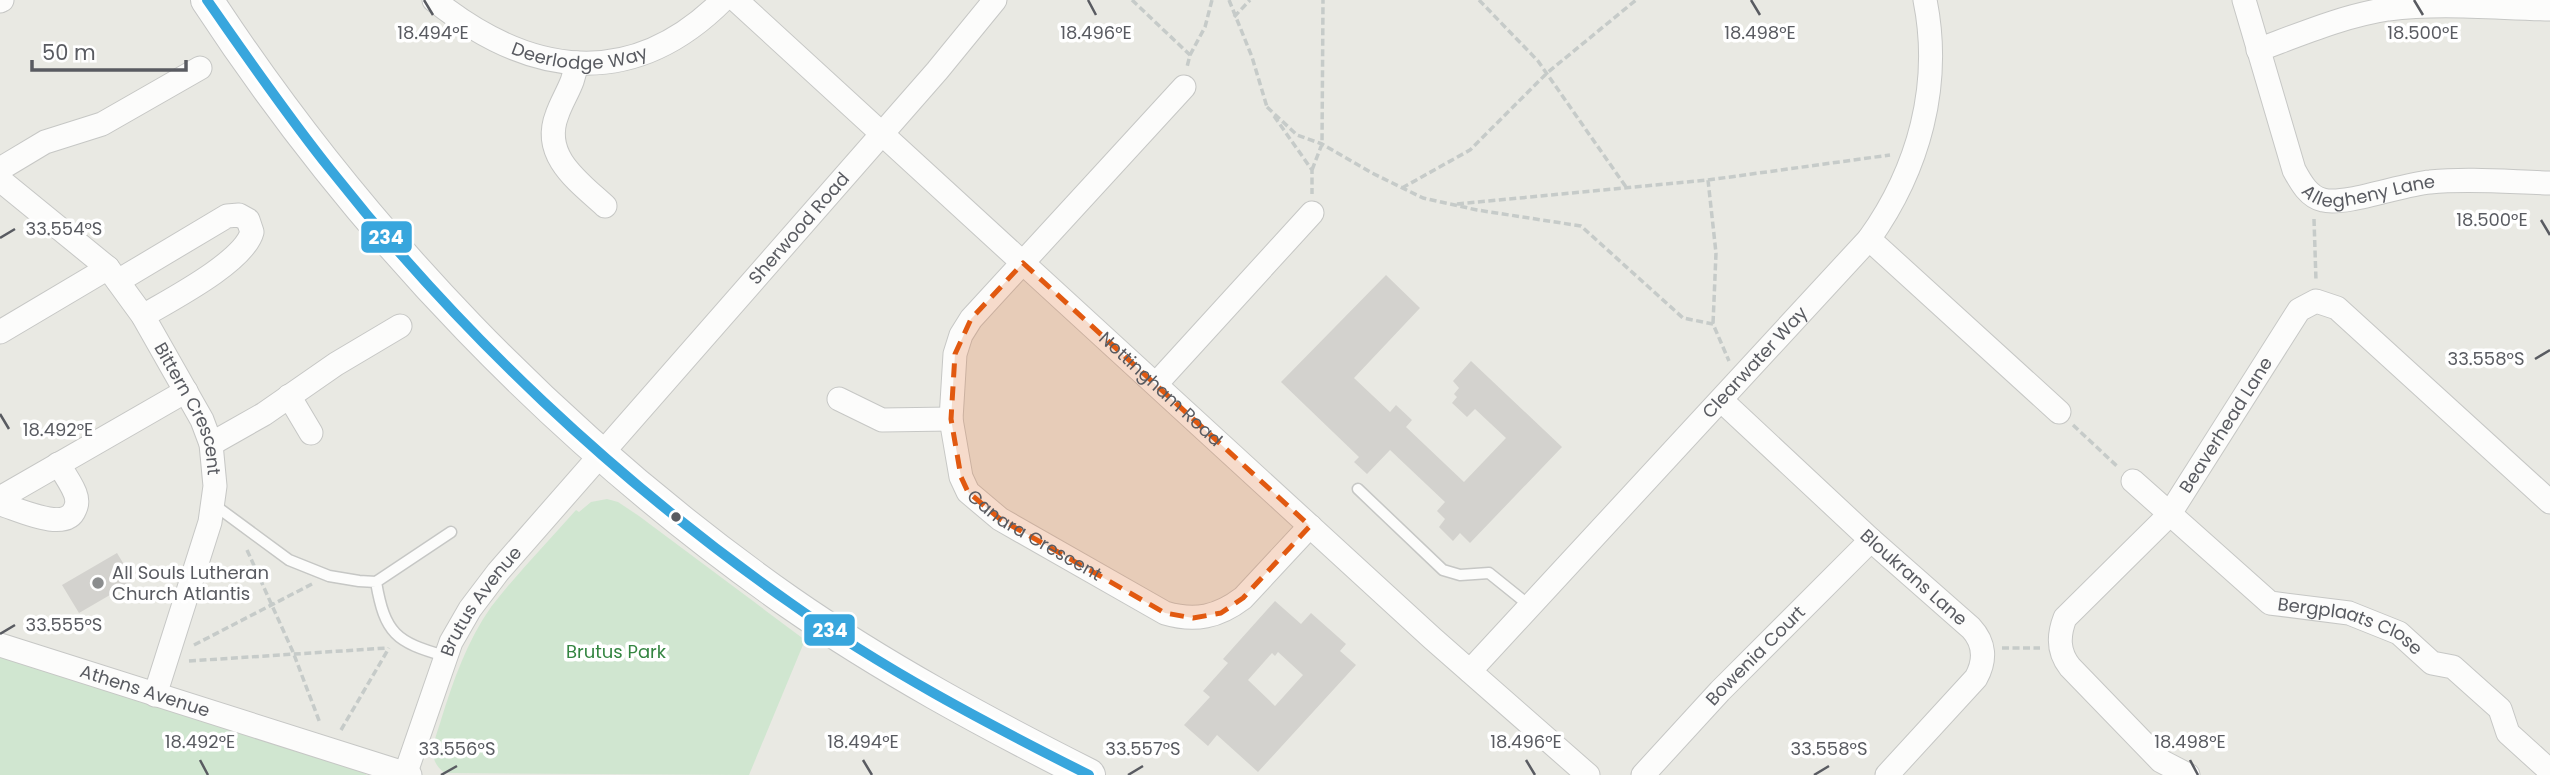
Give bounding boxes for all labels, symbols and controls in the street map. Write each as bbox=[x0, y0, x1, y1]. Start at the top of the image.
text: 18.494°E bbox=[397, 20, 469, 45]
text: 18.496°E bbox=[1060, 20, 1132, 45]
text: 18.498°E bbox=[1724, 20, 1796, 45]
text: 18.500°E bbox=[2387, 20, 2459, 45]
scale bar bbox=[32, 28, 186, 72]
street label: Deerlodge Way bbox=[508, 36, 651, 75]
text: 50 m bbox=[42, 38, 96, 67]
street label: Sherwood Road bbox=[743, 167, 855, 290]
street label: Allegheny Lane bbox=[2296, 169, 2436, 213]
text: 18.500°E bbox=[2456, 207, 2528, 232]
text: 33.554°S bbox=[26, 216, 102, 241]
line badge: 234 bbox=[360, 220, 413, 254]
text: 234 bbox=[368, 224, 404, 251]
street label: Clearwater Way bbox=[1696, 301, 1813, 424]
street label: Nottingham Road bbox=[1094, 326, 1228, 452]
street label: Bittern Crescent bbox=[148, 338, 227, 476]
text: 33.558°S bbox=[2448, 346, 2524, 371]
street label: Beaverhead Lane bbox=[2173, 352, 2278, 498]
text: 18.492°E bbox=[23, 417, 93, 442]
street label: Canara Crescent bbox=[962, 484, 1107, 587]
unlabelled marker bbox=[669, 510, 683, 524]
street label: Bloukrans Lane bbox=[1855, 523, 1973, 631]
street label: Brutus Avenue bbox=[434, 541, 527, 659]
place label: All Souls Lutheran Church Atlantis bbox=[112, 560, 269, 606]
marker: All Souls Lutheran Church Atlantis bbox=[90, 575, 106, 591]
street label: Bergplaats Close bbox=[2276, 591, 2428, 661]
street label: Bowenia Court bbox=[1700, 600, 1810, 711]
text: 33.555°S bbox=[26, 612, 102, 637]
line badge: 234 bbox=[803, 613, 856, 647]
text: 234 bbox=[812, 617, 848, 644]
park label: Brutus Park bbox=[566, 639, 667, 664]
street label: Athens Avenue bbox=[77, 658, 213, 723]
text: 18.492°E bbox=[165, 729, 235, 754]
text: 18.494°E bbox=[827, 729, 899, 754]
text: 18.496°E bbox=[1490, 729, 1562, 754]
text: 18.498°E bbox=[2154, 729, 2226, 754]
text: 33.556°S bbox=[419, 736, 495, 761]
text: 33.557°S bbox=[1105, 736, 1181, 761]
text: 33.558°S bbox=[1791, 736, 1867, 761]

